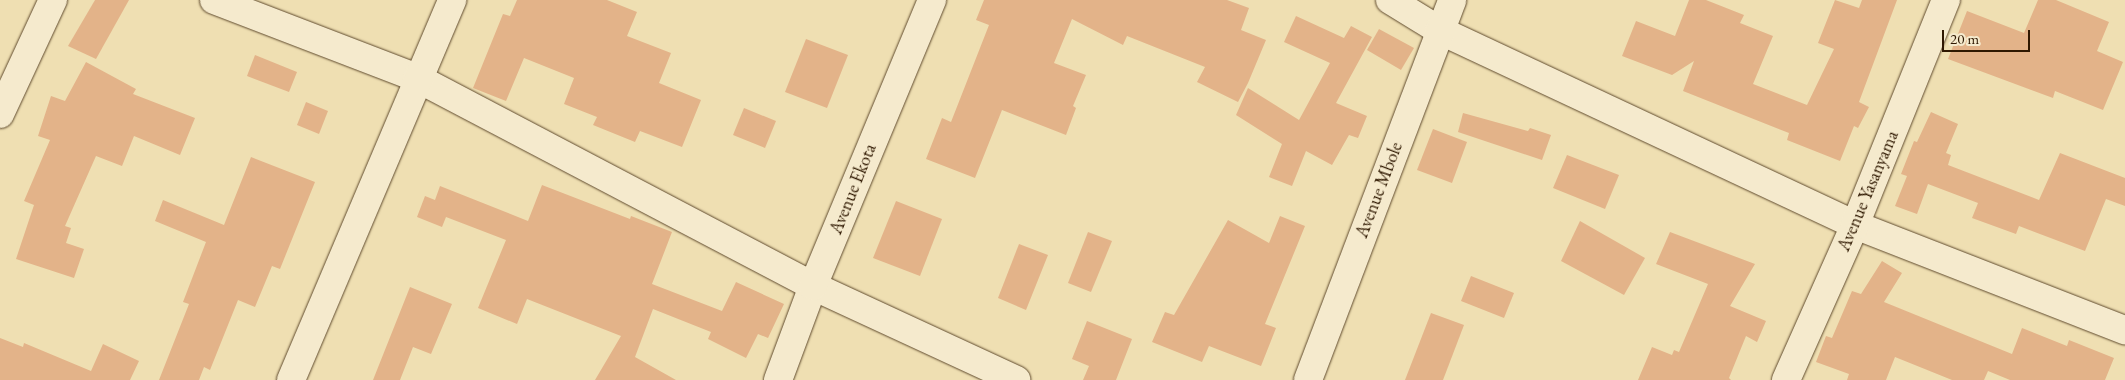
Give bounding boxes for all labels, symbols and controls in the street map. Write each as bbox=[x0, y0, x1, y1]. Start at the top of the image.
scale bar bbox=[1945, 20, 2032, 52]
text: 20 m bbox=[1950, 29, 1979, 48]
street label: Avenue Yasanyama bbox=[1833, 127, 1903, 255]
street label: Avenue Mbole bbox=[1351, 139, 1407, 241]
street label: Avenue Ekota bbox=[825, 141, 881, 237]

